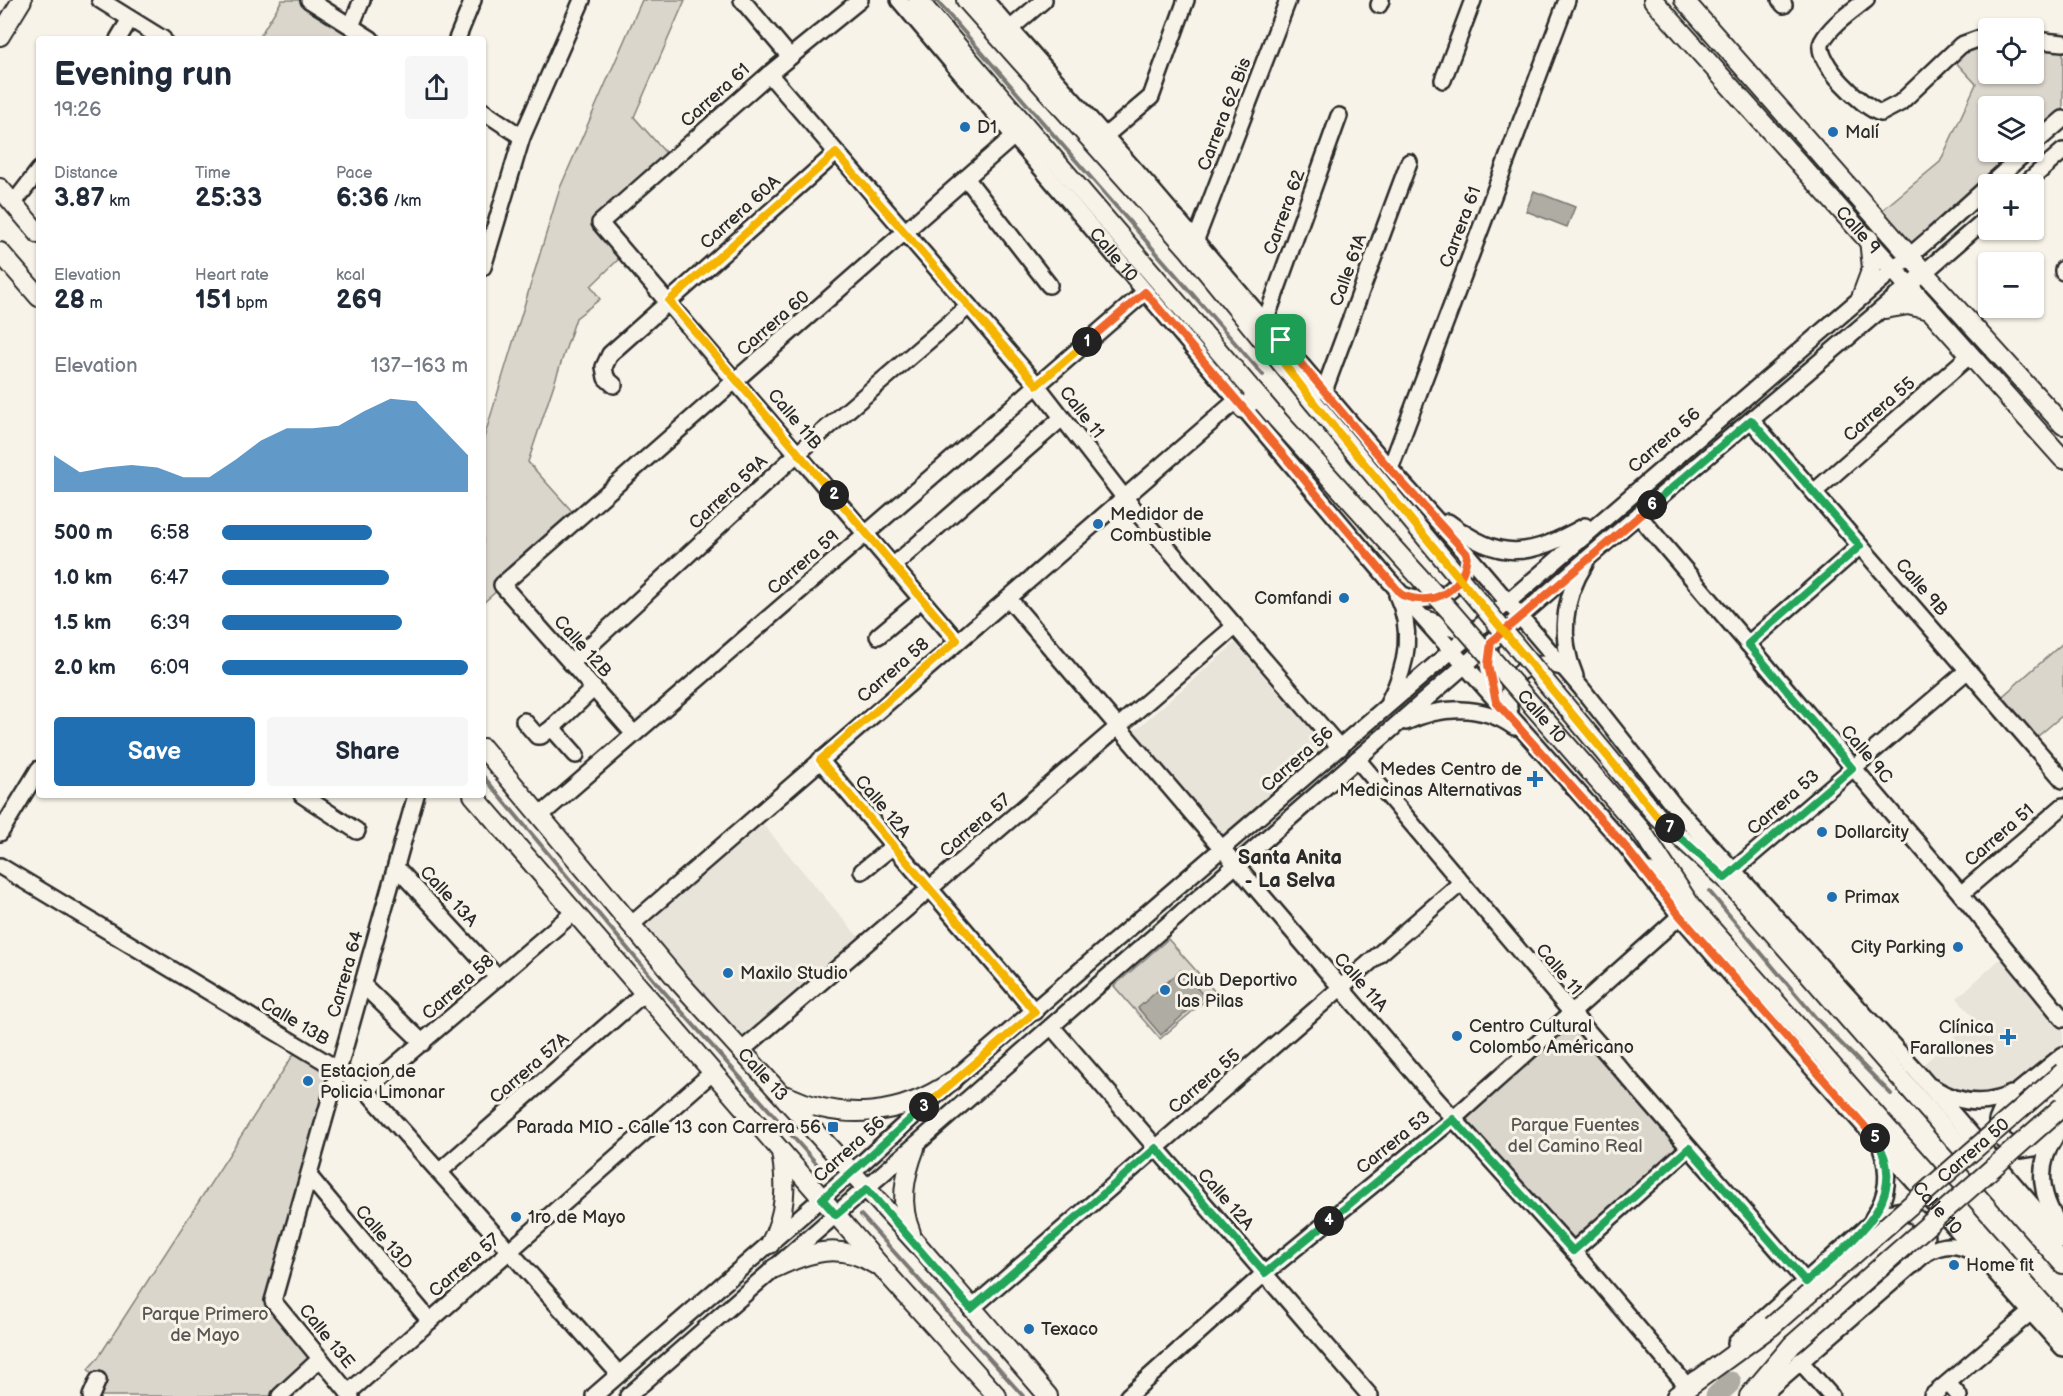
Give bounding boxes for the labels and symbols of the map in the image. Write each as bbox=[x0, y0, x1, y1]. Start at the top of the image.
street label: Carrera 62 Bis bbox=[1193, 55, 1256, 174]
street label: Carrera 61 bbox=[677, 59, 754, 132]
place label: D1 bbox=[977, 117, 997, 138]
marker: D1 bbox=[958, 120, 972, 134]
place label: Malí bbox=[1845, 122, 1880, 143]
marker: Malí bbox=[1826, 125, 1840, 139]
street label: Carrera 62 bbox=[1259, 166, 1310, 258]
street label: Carrera 60A bbox=[696, 171, 785, 254]
street label: Carrera 61 bbox=[1435, 184, 1486, 271]
street label: Calle 9 bbox=[1831, 202, 1885, 258]
street label: Calle 10 bbox=[1085, 223, 1142, 286]
street label: Calle 61A bbox=[1326, 231, 1371, 309]
street label: Carrera 60 bbox=[733, 286, 814, 361]
pin bbox=[1255, 314, 1306, 365]
pin: 1 bbox=[1072, 327, 1102, 357]
street label: Carrera 55 bbox=[1839, 373, 1919, 446]
street label: Calle 11 bbox=[1055, 382, 1108, 443]
street label: Calle 11B bbox=[763, 385, 826, 454]
street label: Carrera 56 bbox=[1624, 403, 1705, 477]
street label: Carrera 59A bbox=[685, 451, 772, 534]
pin: 2 bbox=[819, 480, 849, 510]
pin: 6 bbox=[1637, 490, 1667, 520]
place label: Medidor de Combustible bbox=[1110, 504, 1212, 546]
marker: Medidor de Combustible bbox=[1091, 517, 1105, 531]
street label: Carrera 59 bbox=[763, 526, 844, 599]
street label: Calle 9B bbox=[1891, 554, 1952, 620]
place label: Comfandi bbox=[1254, 588, 1332, 609]
marker: Comfandi bbox=[1337, 591, 1351, 605]
street label: Calle 12B bbox=[549, 611, 616, 682]
street label: Carrera 58 bbox=[853, 633, 934, 707]
street label: Calle 10 bbox=[1512, 685, 1570, 748]
street label: Calle 9C bbox=[1836, 721, 1897, 788]
street label: Carrera 56 bbox=[1257, 722, 1338, 796]
place label: Medes Centro de Medicinas Alternativas bbox=[1339, 759, 1522, 801]
street label: Carrera 53 bbox=[1743, 765, 1824, 839]
marker: Medes Centro de Medicinas Alternativas bbox=[1526, 770, 1544, 788]
street label: Calle 12A bbox=[850, 771, 915, 842]
street label: Carrera 57 bbox=[936, 789, 1015, 862]
street label: Carrera 51 bbox=[1960, 800, 2038, 871]
pin: 7 bbox=[1655, 813, 1685, 843]
place label: Dollarcity bbox=[1834, 822, 1910, 843]
marker: Dollarcity bbox=[1815, 825, 1829, 839]
district label: Santa Anita - La Selva bbox=[1238, 846, 1342, 893]
street label: Calle 13A bbox=[415, 862, 482, 931]
place label: Primax bbox=[1844, 887, 1900, 908]
marker: Primax bbox=[1825, 890, 1839, 904]
street label: Carrera 64 bbox=[323, 928, 368, 1020]
place label: City Parking bbox=[1851, 937, 1946, 958]
street label: Calle 11 bbox=[1531, 939, 1586, 999]
marker: City Parking bbox=[1951, 940, 1965, 954]
street label: Calle 11A bbox=[1329, 949, 1392, 1016]
street label: Carrera 58 bbox=[418, 950, 499, 1024]
place label: Maxilo Studio bbox=[740, 963, 848, 984]
marker: Maxilo Studio bbox=[721, 966, 735, 980]
place label: Club Deportivo las Pilas bbox=[1177, 970, 1298, 1012]
marker: Club Deportivo las Pilas bbox=[1158, 983, 1172, 997]
street label: Calle 13B bbox=[256, 993, 333, 1050]
place label: Centro Cultural Colombo Américano bbox=[1469, 1016, 1634, 1058]
place label: Clínica Farallones bbox=[1909, 1017, 1994, 1059]
street label: Carrera 57A bbox=[486, 1028, 573, 1108]
marker: Clínica Farallones bbox=[1999, 1028, 2017, 1046]
marker: Centro Cultural Colombo Américano bbox=[1450, 1029, 1464, 1043]
street label: Calle 13 bbox=[733, 1044, 792, 1106]
street label: Carrera 55 bbox=[1164, 1045, 1244, 1118]
place label: Estacion de Policia Limonar bbox=[320, 1061, 445, 1103]
marker: Estacion de Policia Limonar bbox=[301, 1074, 315, 1088]
pin: 3 bbox=[909, 1092, 939, 1122]
street label: Carrera 53 bbox=[1352, 1106, 1434, 1179]
street label: Carrera 56 bbox=[809, 1112, 889, 1187]
street label: Carrera 50 bbox=[1933, 1114, 2014, 1188]
park label: Parque Fuentes del Camino Real bbox=[1508, 1115, 1642, 1157]
place label: Parada MIO - Calle 13 con Carrera 56 bbox=[516, 1117, 821, 1138]
marker: Parada MIO - Calle 13 con Carrera 56 bbox=[826, 1120, 840, 1134]
pin: 5 bbox=[1860, 1123, 1890, 1153]
street label: Calle 12A bbox=[1193, 1164, 1258, 1235]
street label: Calle 10 bbox=[1908, 1177, 1966, 1239]
street label: Calle 13D bbox=[351, 1201, 417, 1274]
pin: 4 bbox=[1314, 1206, 1344, 1236]
place label: 1ro de Mayo bbox=[528, 1207, 626, 1228]
marker: 1ro de Mayo bbox=[509, 1210, 523, 1224]
street label: Carrera 57 bbox=[425, 1229, 504, 1302]
place label: Home fit bbox=[1966, 1255, 2035, 1276]
marker: Home fit bbox=[1947, 1258, 1961, 1272]
street label: Calle 13E bbox=[294, 1300, 359, 1373]
park label: Parque Primero de Mayo bbox=[142, 1304, 268, 1346]
place label: Texaco bbox=[1041, 1319, 1098, 1340]
marker: Texaco bbox=[1022, 1322, 1036, 1336]

